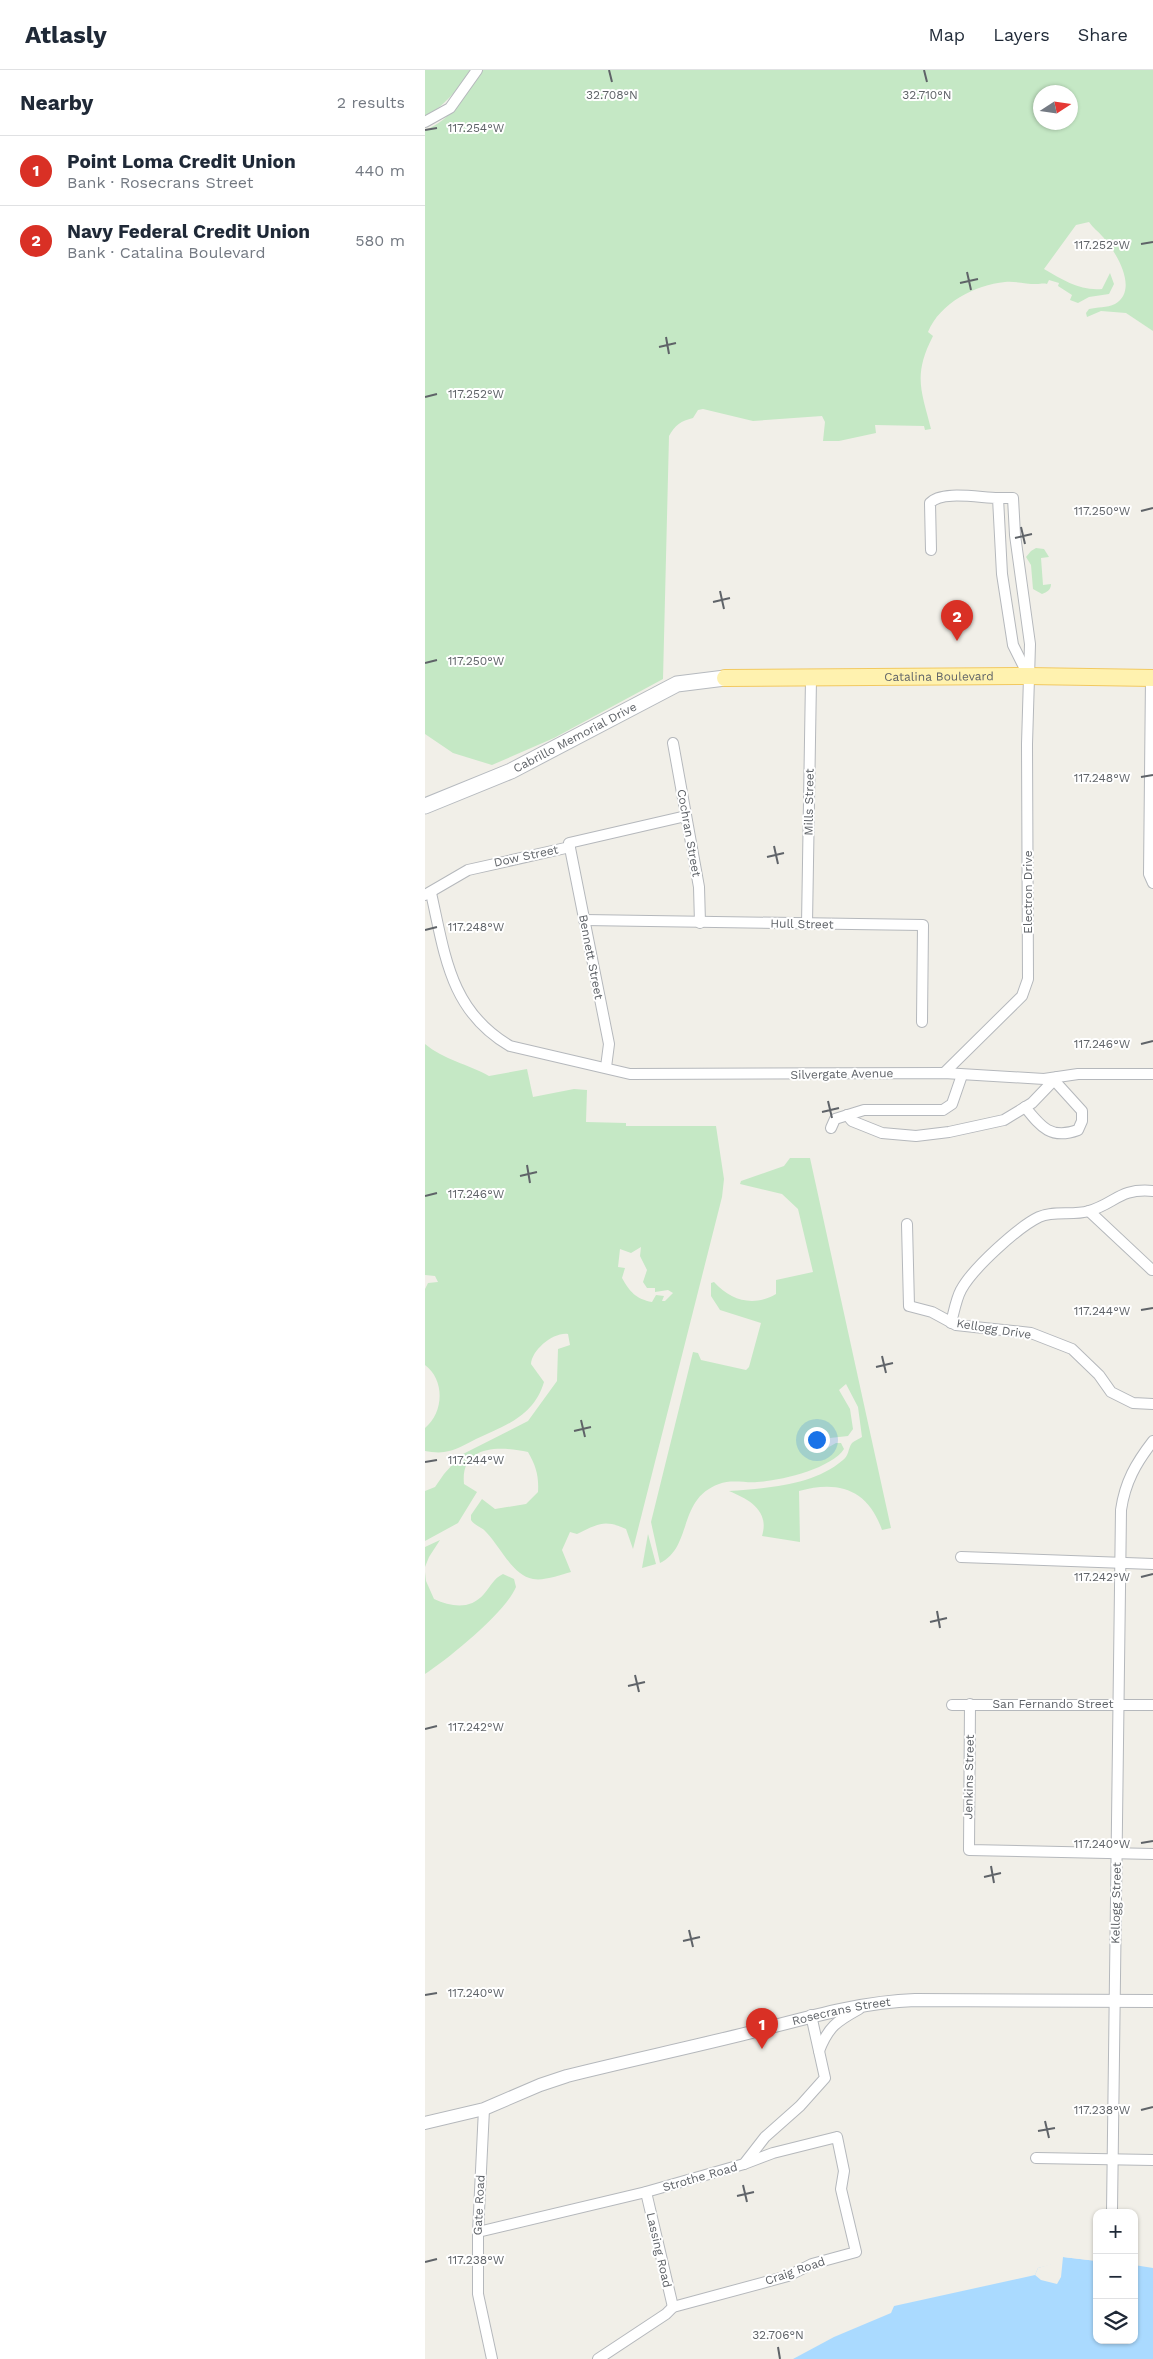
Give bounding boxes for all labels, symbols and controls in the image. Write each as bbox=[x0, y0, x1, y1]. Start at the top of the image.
text: Atlasly bbox=[25, 21, 107, 49]
text: Map bbox=[928, 24, 965, 45]
text: Layers bbox=[993, 24, 1050, 45]
text: Share bbox=[1078, 24, 1128, 45]
north arrow bbox=[1033, 85, 1078, 130]
text: 32.708°N bbox=[586, 88, 638, 102]
text: 32.710°N bbox=[902, 88, 952, 102]
text: Nearby bbox=[20, 90, 93, 115]
text: 2 results bbox=[337, 93, 405, 112]
text: 117.254°W bbox=[448, 121, 505, 135]
text: Point Loma Credit Union bbox=[67, 150, 296, 173]
text: 1 bbox=[33, 161, 39, 180]
text: 440 m bbox=[355, 161, 405, 180]
text: Bank · Rosecrans Street bbox=[67, 173, 254, 192]
text: Navy Federal Credit Union bbox=[67, 220, 310, 243]
text: 2 bbox=[31, 231, 41, 250]
text: 580 m bbox=[355, 231, 405, 250]
text: 117.252°W bbox=[1074, 238, 1131, 252]
text: Bank · Catalina Boulevard bbox=[67, 243, 266, 262]
text: 117.252°W bbox=[448, 387, 505, 401]
text: 117.250°W bbox=[1074, 504, 1131, 518]
pin: 2 bbox=[941, 600, 973, 641]
text: 117.250°W bbox=[448, 654, 505, 668]
street label: Catalina Boulevard bbox=[884, 669, 994, 684]
street label: Cabrillo Memorial Drive bbox=[511, 699, 639, 776]
street label: Mills Street bbox=[801, 768, 817, 836]
text: 117.248°W bbox=[1074, 771, 1131, 785]
street label: Cochran Street bbox=[674, 788, 704, 878]
street label: Dow Street bbox=[492, 842, 560, 870]
street label: Electron Drive bbox=[1021, 850, 1035, 934]
street label: Bennett Street bbox=[576, 914, 606, 1000]
street label: Hull Street bbox=[770, 916, 834, 932]
text: 117.248°W bbox=[448, 920, 505, 934]
text: 117.246°W bbox=[1074, 1037, 1131, 1051]
street label: Silvergate Avenue bbox=[790, 1066, 894, 1082]
text: 117.246°W bbox=[448, 1187, 505, 1201]
text: 117.244°W bbox=[1074, 1304, 1131, 1318]
street label: Kellogg Drive bbox=[956, 1316, 1032, 1342]
your location bbox=[804, 1427, 830, 1453]
text: 117.244°W bbox=[448, 1453, 505, 1467]
text: 117.242°W bbox=[1074, 1570, 1131, 1584]
street label: San Fernando Street bbox=[993, 1697, 1113, 1711]
text: 117.242°W bbox=[448, 1720, 505, 1734]
street label: Jenkins Street bbox=[961, 1734, 977, 1820]
text: 117.240°W bbox=[1074, 1837, 1131, 1851]
street label: Kellogg Street bbox=[1108, 1862, 1124, 1944]
text: 117.240°W bbox=[448, 1986, 505, 2000]
street label: Rosecrans Street bbox=[790, 1995, 891, 2028]
pin: 1 bbox=[746, 2008, 778, 2049]
text: 117.238°W bbox=[1074, 2103, 1131, 2117]
street label: Strothe Road bbox=[661, 2160, 739, 2194]
street label: Gate Road bbox=[470, 2174, 488, 2236]
map controls bbox=[1093, 2209, 1138, 2344]
button: + bbox=[1093, 2209, 1138, 2254]
street label: Lassing Road bbox=[644, 2211, 674, 2289]
text: 117.238°W bbox=[448, 2253, 505, 2267]
street label: Craig Road bbox=[763, 2254, 827, 2288]
button: − bbox=[1093, 2254, 1138, 2299]
button: layers bbox=[1093, 2299, 1138, 2344]
text: 32.706°N bbox=[752, 2328, 804, 2342]

